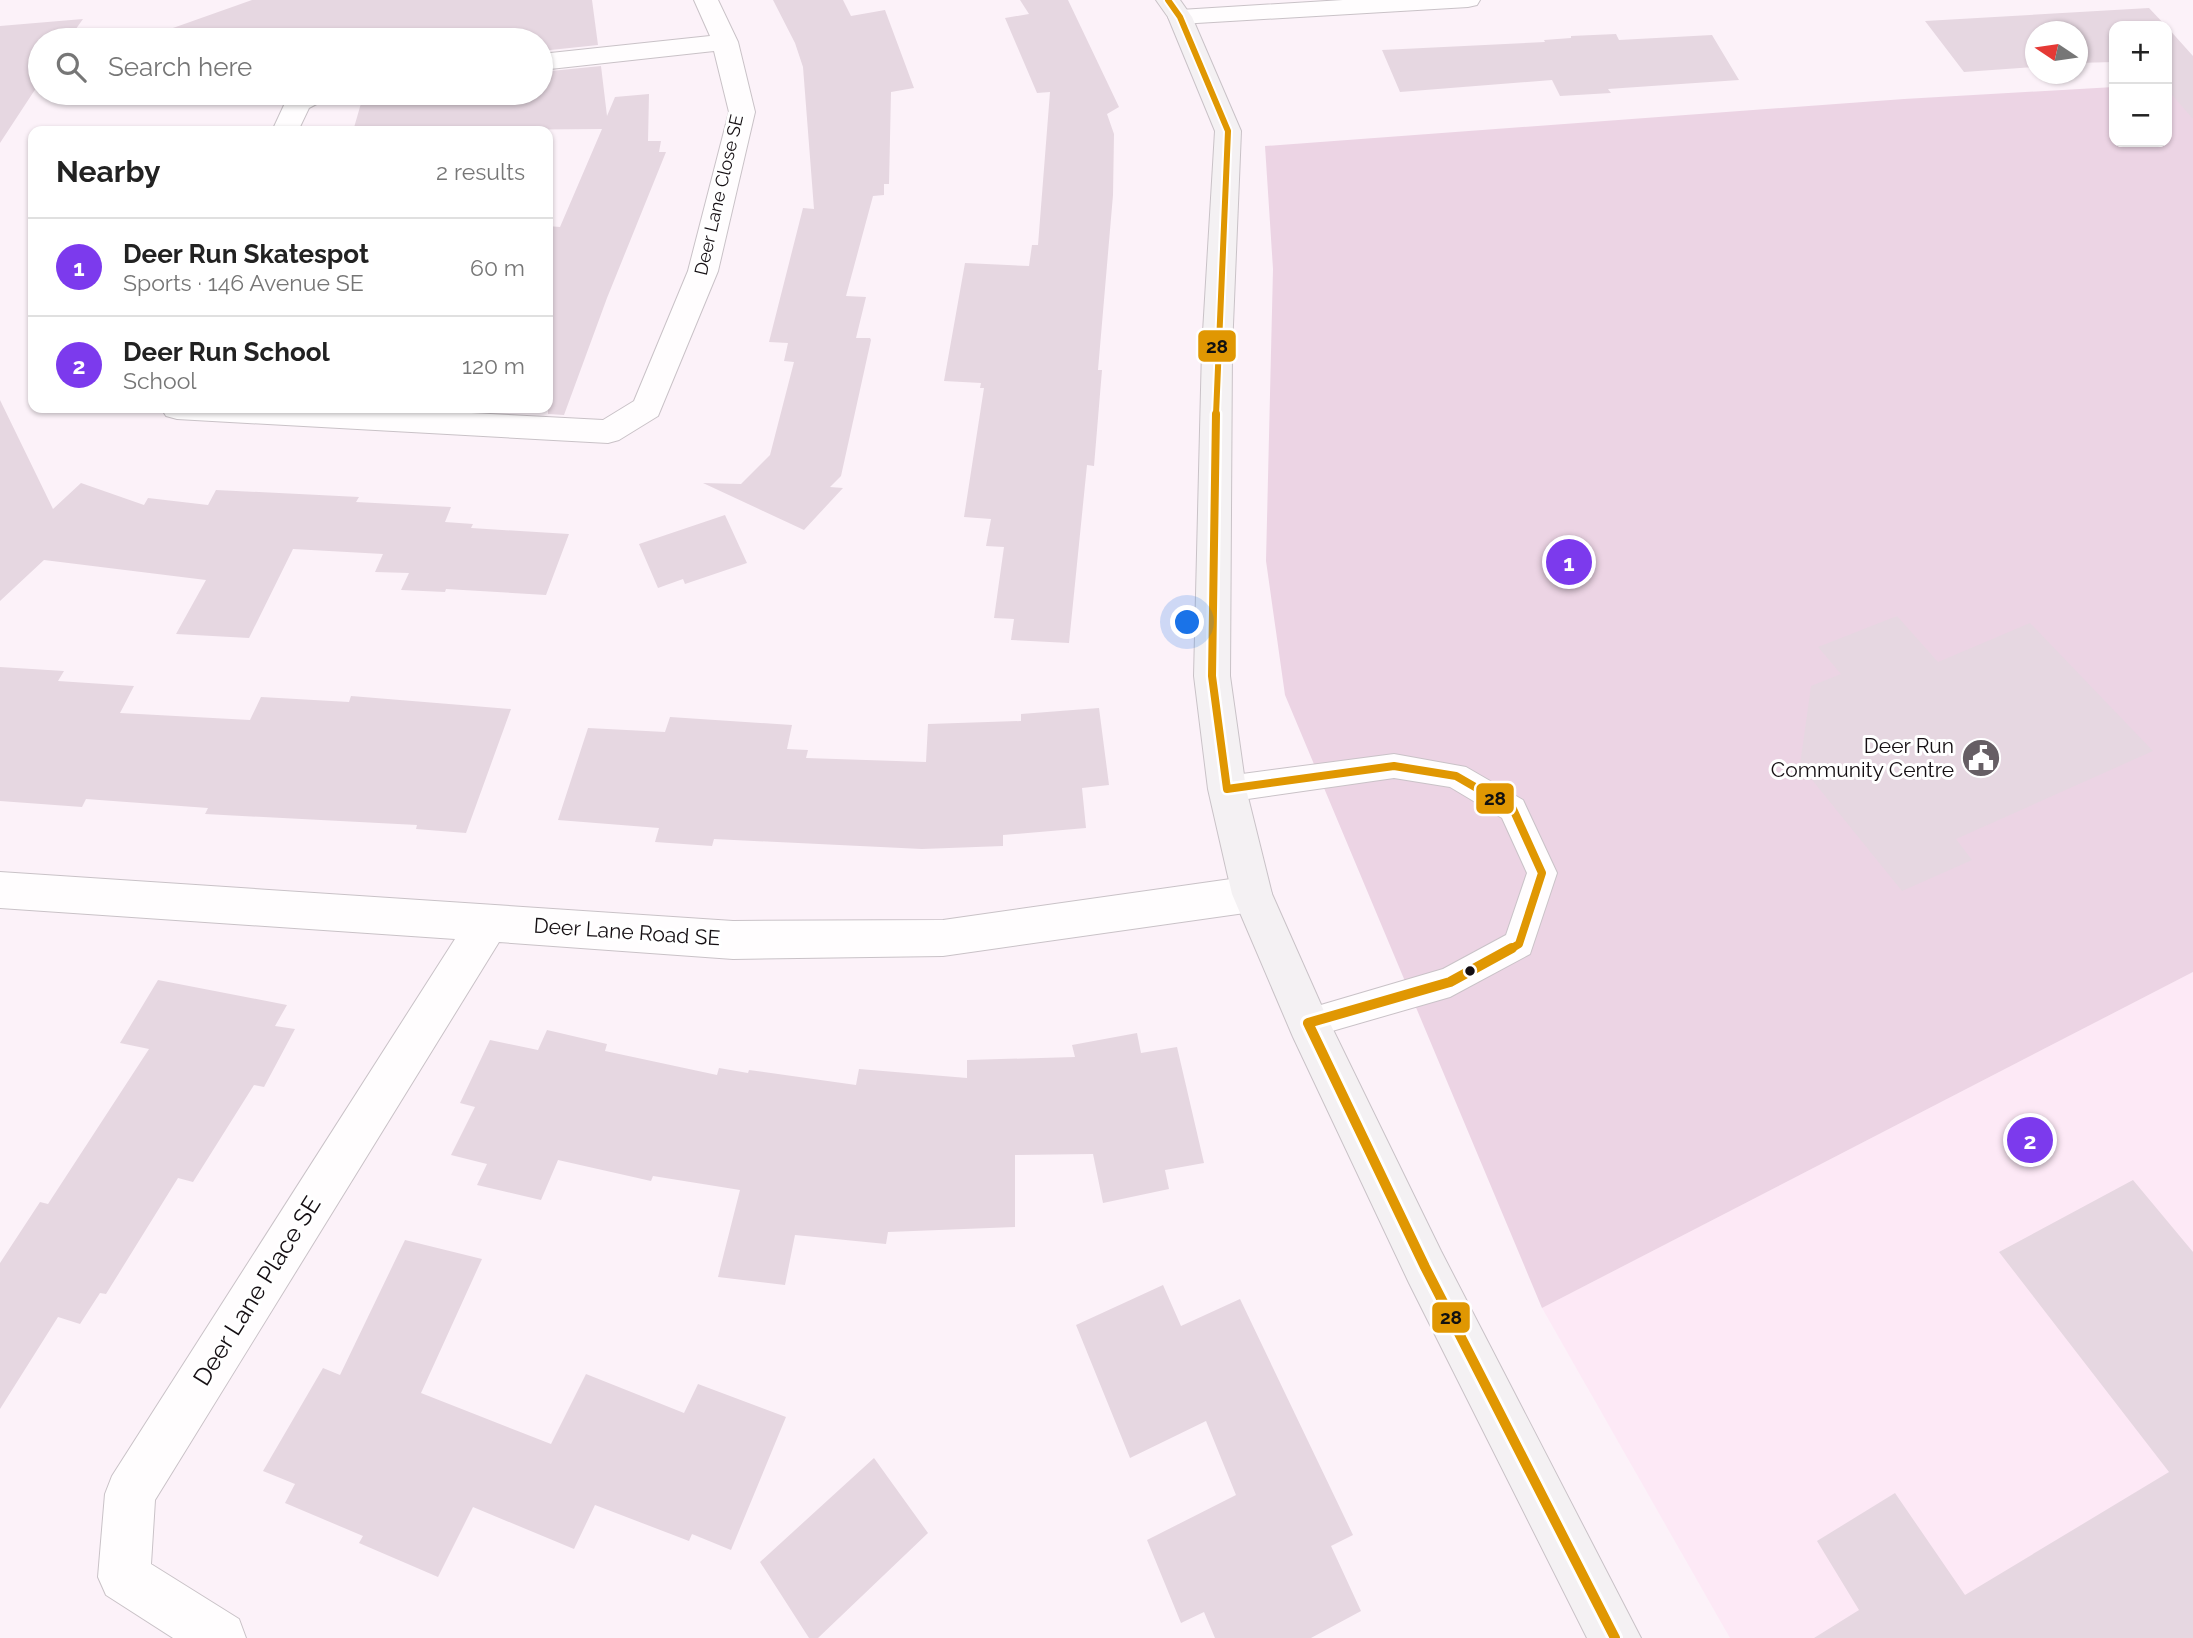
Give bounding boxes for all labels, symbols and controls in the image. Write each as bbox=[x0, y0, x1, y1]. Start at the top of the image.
north arrow bbox=[2025, 21, 2088, 84]
map controls bbox=[2109, 21, 2172, 147]
button: + bbox=[2109, 21, 2172, 84]
search box bbox=[28, 28, 553, 105]
icon: search bbox=[52, 48, 90, 86]
text: Search here bbox=[108, 52, 252, 82]
button: − bbox=[2109, 84, 2172, 147]
street label: Deer Lane Close SE bbox=[690, 113, 747, 277]
text: Nearby bbox=[56, 154, 160, 189]
text: 2 results bbox=[436, 158, 525, 185]
text: Deer Run Skatespot bbox=[123, 239, 369, 269]
text: 1 bbox=[73, 254, 85, 281]
text: 60 m bbox=[470, 254, 525, 281]
text: Sports · 146 Avenue SE bbox=[123, 269, 364, 296]
line badge: 28 bbox=[1197, 329, 1237, 363]
text: 28 bbox=[1206, 335, 1228, 357]
text: Deer Run School bbox=[123, 337, 330, 367]
text: 2 bbox=[73, 352, 85, 379]
text: 120 m bbox=[462, 352, 525, 379]
text: School bbox=[123, 367, 197, 394]
pin: 1 bbox=[1546, 536, 1592, 588]
your location bbox=[1170, 605, 1204, 639]
place label: Deer Run Community Centre bbox=[1771, 733, 1954, 782]
public building icon: Deer Run Community Centre bbox=[1960, 737, 2002, 779]
line badge: 28 bbox=[1475, 782, 1515, 815]
text: 28 bbox=[1484, 787, 1506, 809]
street label: Deer Lane Road SE bbox=[533, 913, 721, 950]
unlabelled marker bbox=[1463, 964, 1477, 978]
pin: 2 bbox=[2007, 1114, 2053, 1166]
street label: Deer Lane Place SE bbox=[187, 1191, 327, 1391]
line badge: 28 bbox=[1431, 1301, 1471, 1334]
text: 28 bbox=[1440, 1306, 1462, 1328]

